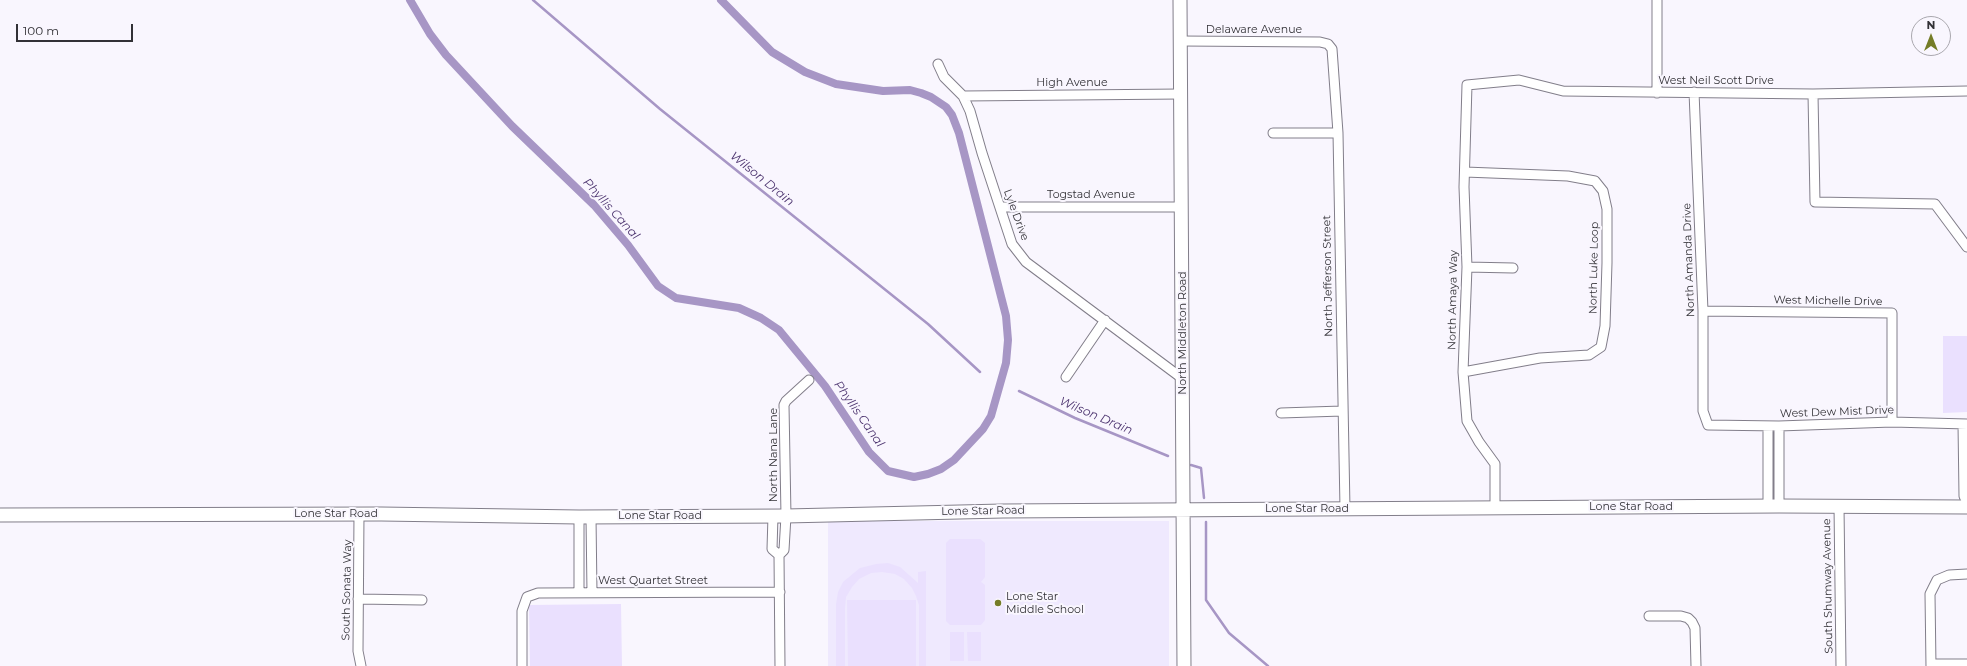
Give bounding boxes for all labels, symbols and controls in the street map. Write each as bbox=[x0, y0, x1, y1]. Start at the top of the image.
scale bar bbox=[18, 16, 135, 42]
north arrow bbox=[1911, 16, 1951, 56]
text: N bbox=[1927, 18, 1935, 32]
text: 100 m bbox=[23, 23, 59, 38]
street label: Delaware Avenue bbox=[1206, 23, 1302, 37]
street label: West Neil Scott Drive bbox=[1658, 74, 1774, 88]
street label: High Avenue bbox=[1036, 76, 1108, 90]
water label: Wilson Drain bbox=[727, 149, 797, 209]
water label: Phyllis Canal bbox=[580, 175, 642, 243]
street label: Lyle Drive bbox=[1001, 187, 1031, 243]
street label: Togstad Avenue bbox=[1047, 188, 1135, 202]
street label: North Amanda Drive bbox=[1680, 203, 1698, 317]
street label: North Jefferson Street bbox=[1320, 215, 1336, 337]
street label: North Luke Loop bbox=[1587, 222, 1601, 314]
street label: North Amaya Way bbox=[1446, 250, 1460, 350]
street label: North Middleton Road bbox=[1176, 271, 1190, 395]
street label: West Michelle Drive bbox=[1773, 293, 1883, 309]
water label: Phyllis Canal bbox=[831, 378, 887, 450]
water label: Wilson Drain bbox=[1057, 394, 1135, 438]
street label: West Dew Mist Drive bbox=[1780, 403, 1894, 421]
street label: North Nana Lane bbox=[767, 408, 781, 502]
street label: Lone Star Road bbox=[1589, 500, 1673, 514]
street label: Lone Star Road bbox=[1265, 502, 1349, 516]
street label: Lone Star Road bbox=[941, 504, 1025, 518]
street label: Lone Star Road bbox=[294, 507, 378, 521]
street label: Lone Star Road bbox=[618, 509, 702, 523]
street label: South Shumway Avenue bbox=[1820, 518, 1836, 654]
street label: South Sonata Way bbox=[340, 539, 354, 641]
street label: West Quartet Street bbox=[598, 574, 708, 588]
place label: Lone Star Middle School bbox=[1006, 590, 1084, 616]
marker: Lone Star Middle School bbox=[993, 598, 1003, 608]

